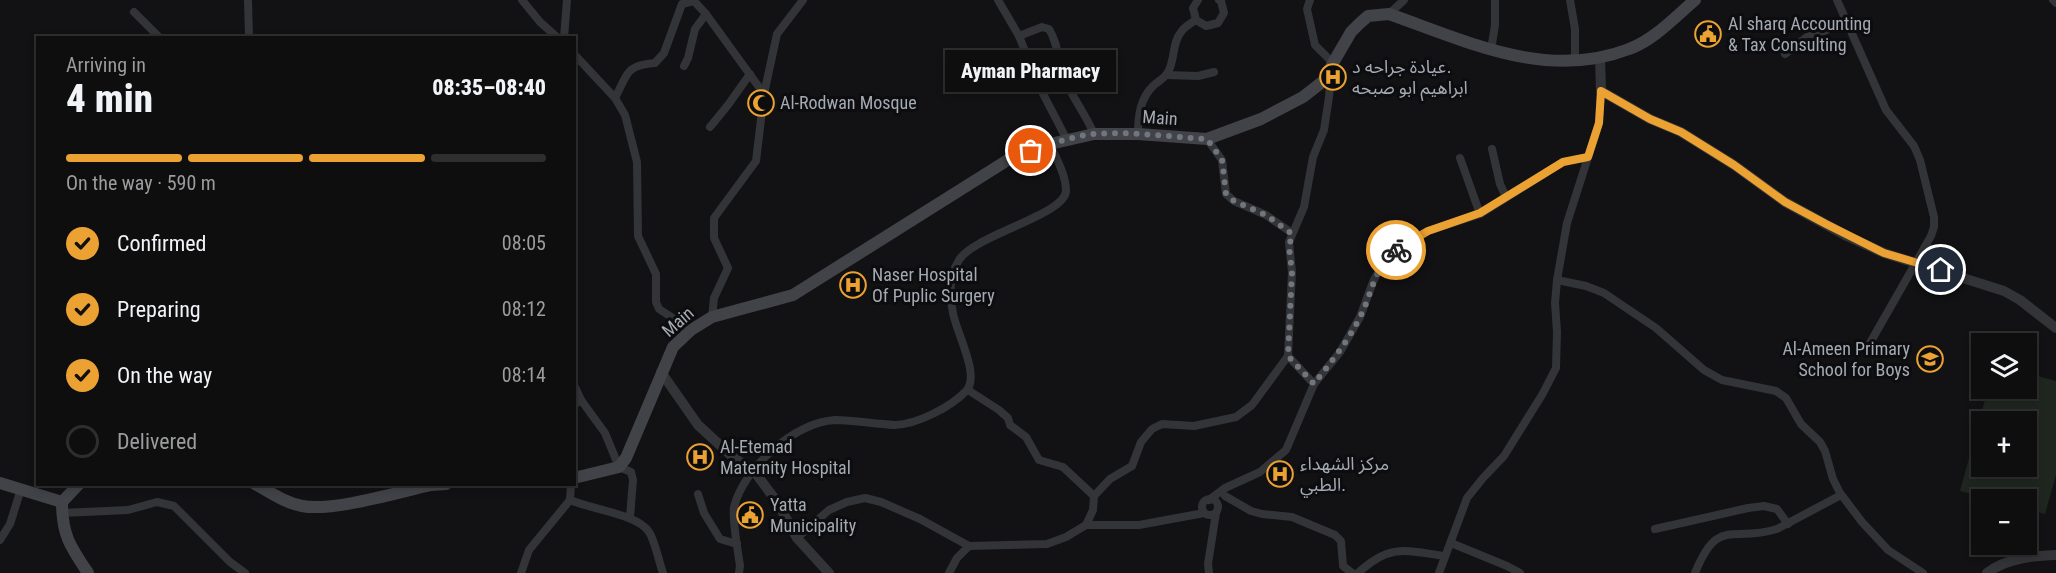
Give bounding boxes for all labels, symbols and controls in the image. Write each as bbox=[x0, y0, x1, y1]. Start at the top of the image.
place label: Al sharq Accounting & Tax Consulting bbox=[1728, 13, 1871, 55]
public building icon: Al sharq Accounting & Tax Consulting bbox=[1693, 19, 1723, 49]
callout: Ayman Pharmacy bbox=[946, 49, 1116, 91]
text: Arriving in bbox=[66, 53, 146, 77]
place label: عيادة جراحه د. ابراهيم ابو صبحه bbox=[1352, 56, 1468, 101]
text: Ayman Pharmacy bbox=[961, 59, 1100, 83]
hospital icon: عيادة جراحه د. ابراهيم ابو صبحه bbox=[1318, 62, 1348, 92]
text: 08:35–08:40 bbox=[432, 75, 546, 100]
text: 4 min bbox=[66, 76, 153, 122]
mosque icon: Al-Rodwan Mosque bbox=[746, 88, 776, 118]
place label: Al-Rodwan Mosque bbox=[780, 92, 917, 113]
street label: Main bbox=[1142, 106, 1178, 129]
pin bbox=[1005, 125, 1056, 176]
icon: bag bbox=[1014, 134, 1047, 167]
text: On the way · 590 m bbox=[66, 171, 216, 195]
courier bbox=[1366, 220, 1426, 280]
icon: check bbox=[66, 227, 99, 260]
text: Confirmed bbox=[117, 231, 206, 256]
text: 08:05 bbox=[502, 231, 546, 255]
icon: bike bbox=[1380, 234, 1413, 267]
pin bbox=[1915, 244, 1966, 295]
icon: home bbox=[1924, 253, 1957, 286]
place label: Naser Hospital Of Puplic Surgery bbox=[872, 264, 995, 306]
hospital icon: Naser Hospital Of Puplic Surgery bbox=[838, 270, 868, 300]
icon: check bbox=[66, 293, 99, 326]
text: Preparing bbox=[117, 297, 201, 322]
text: 08:12 bbox=[502, 297, 546, 321]
street label: Main bbox=[658, 302, 698, 341]
map controls bbox=[1971, 333, 2037, 555]
button: layers bbox=[1971, 333, 2037, 399]
place label: Al-Ameen Primary School for Boys bbox=[1782, 338, 1910, 380]
school or university icon: Al-Ameen Primary School for Boys bbox=[1915, 344, 1945, 374]
icon: check bbox=[66, 359, 99, 392]
text: On the way bbox=[117, 363, 212, 388]
text: 08:14 bbox=[502, 363, 546, 387]
button: + bbox=[1971, 411, 2037, 477]
text: Delivered bbox=[117, 429, 197, 454]
place label: Al-Etemad Maternity Hospital bbox=[720, 436, 851, 478]
hospital icon: Al-Etemad Maternity Hospital bbox=[685, 442, 715, 472]
place label: مركز الشهداء الطبي. bbox=[1300, 453, 1389, 498]
hospital icon: مركز الشهداء الطبي. bbox=[1265, 459, 1295, 489]
button: − bbox=[1971, 489, 2037, 555]
place label: Yatta Municipality bbox=[770, 494, 857, 536]
public building icon: Yatta Municipality bbox=[735, 500, 765, 530]

